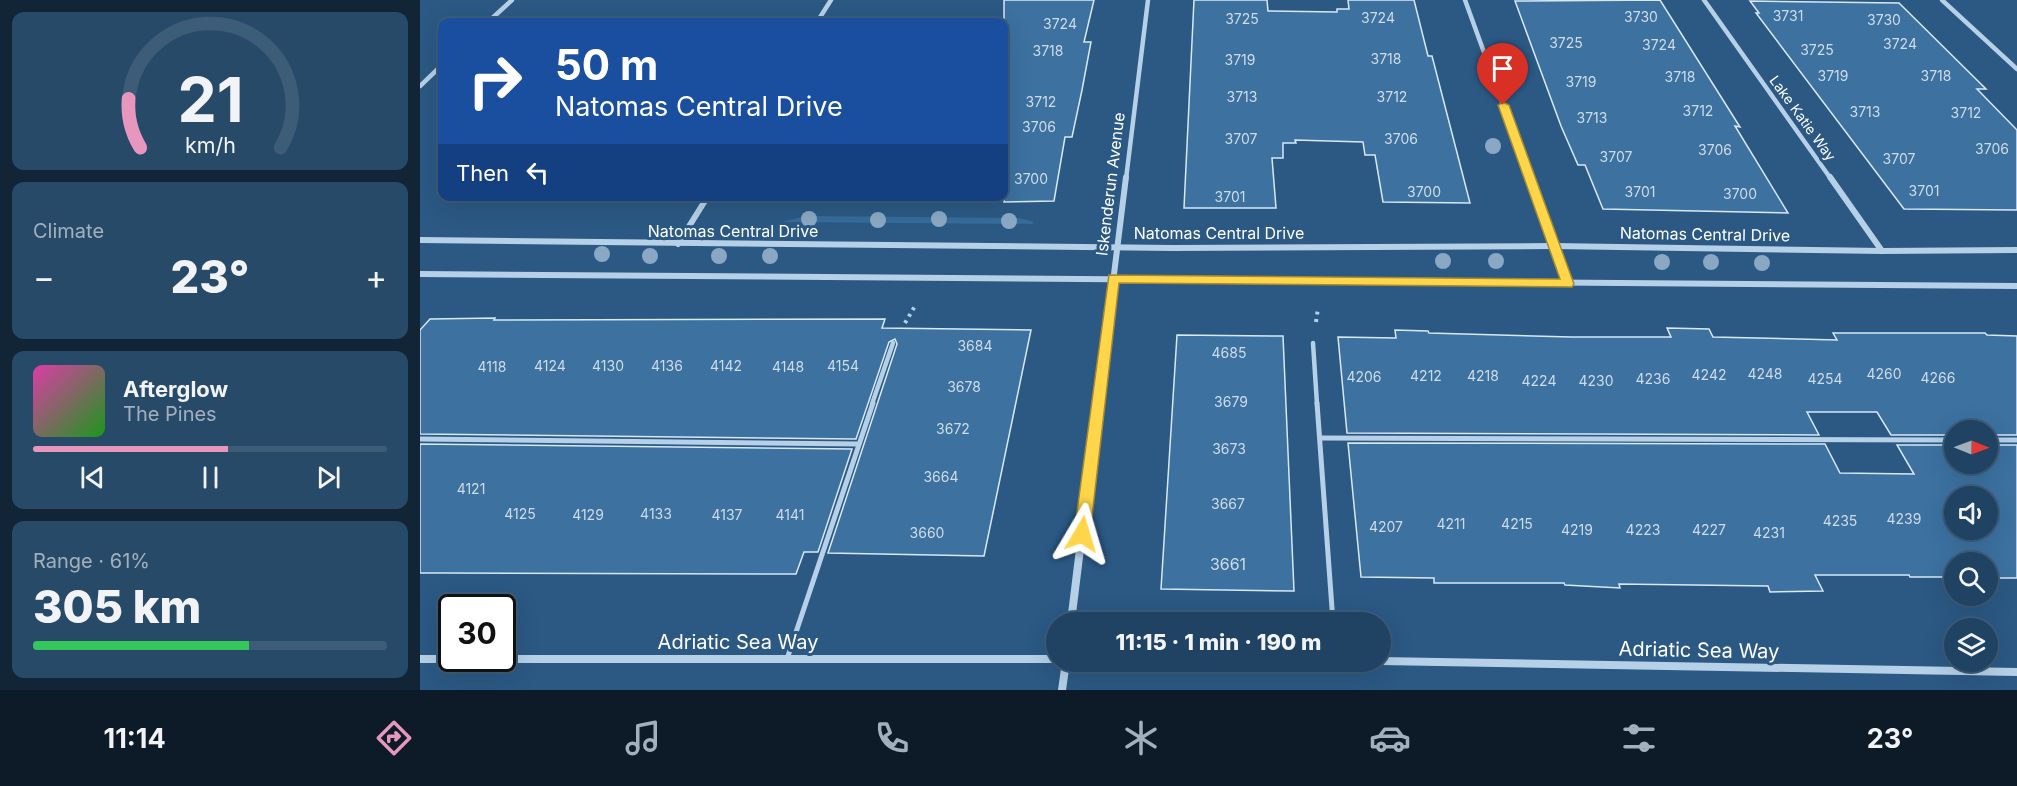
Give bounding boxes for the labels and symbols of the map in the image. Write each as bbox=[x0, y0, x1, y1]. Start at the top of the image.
house number: 3731 bbox=[1773, 7, 1803, 24]
house number: 3730 bbox=[1624, 8, 1658, 25]
house number: 3724 bbox=[1361, 9, 1395, 26]
house number: 3725 bbox=[1225, 10, 1259, 27]
house number: 3730 bbox=[1867, 11, 1901, 28]
house number: 3724 bbox=[1043, 15, 1077, 32]
house number: 3725 bbox=[1549, 34, 1583, 51]
house number: 3724 bbox=[1883, 35, 1917, 52]
house number: 3724 bbox=[1642, 36, 1676, 53]
house number: 3725 bbox=[1800, 41, 1834, 58]
house number: 3718 bbox=[1033, 42, 1063, 59]
pin bbox=[1477, 43, 1528, 105]
house number: 3718 bbox=[1371, 50, 1401, 67]
house number: 3719 bbox=[1225, 51, 1255, 68]
house number: 3719 bbox=[1818, 67, 1848, 84]
house number: 3718 bbox=[1921, 67, 1951, 84]
house number: 3718 bbox=[1665, 68, 1695, 85]
street label: Lake Katie Way bbox=[1766, 72, 1840, 164]
house number: 3719 bbox=[1566, 73, 1596, 90]
house number: 3713 bbox=[1227, 88, 1257, 105]
house number: 3712 bbox=[1377, 88, 1407, 105]
house number: 3712 bbox=[1026, 93, 1056, 110]
house number: 3712 bbox=[1683, 102, 1713, 119]
house number: 3713 bbox=[1850, 103, 1880, 120]
house number: 3712 bbox=[1951, 104, 1981, 121]
house number: 3713 bbox=[1577, 109, 1607, 126]
street label: Iskenderun Avenue bbox=[1091, 111, 1129, 257]
house number: 3706 bbox=[1022, 118, 1056, 135]
house number: 3707 bbox=[1225, 130, 1257, 147]
house number: 3706 bbox=[1384, 130, 1418, 147]
house number: 3706 bbox=[1975, 140, 2009, 157]
house number: 3706 bbox=[1698, 141, 1732, 158]
house number: 3707 bbox=[1600, 148, 1632, 165]
house number: 3707 bbox=[1883, 150, 1915, 167]
house number: 3700 bbox=[1014, 170, 1048, 187]
house number: 3701 bbox=[1909, 182, 1939, 199]
house number: 3700 bbox=[1407, 183, 1441, 200]
house number: 3701 bbox=[1625, 183, 1655, 200]
house number: 3700 bbox=[1723, 185, 1757, 202]
house number: 3701 bbox=[1215, 188, 1245, 205]
street label: Natomas Central Drive bbox=[648, 221, 818, 241]
street label: Natomas Central Drive bbox=[1134, 223, 1304, 243]
street label: Natomas Central Drive bbox=[1620, 223, 1790, 245]
house number: 3684 bbox=[957, 337, 993, 354]
house number: 4685 bbox=[1212, 344, 1246, 361]
house number: 4124 bbox=[534, 357, 566, 374]
house number: 4130 bbox=[592, 357, 624, 374]
house number: 4136 bbox=[651, 357, 683, 374]
house number: 4142 bbox=[710, 357, 742, 374]
house number: 4154 bbox=[827, 357, 859, 374]
house number: 4118 bbox=[478, 358, 506, 375]
house number: 4148 bbox=[772, 358, 804, 375]
house number: 4248 bbox=[1747, 365, 1783, 382]
house number: 4260 bbox=[1866, 365, 1902, 382]
house number: 4242 bbox=[1692, 366, 1726, 383]
house number: 4212 bbox=[1410, 367, 1442, 384]
house number: 4218 bbox=[1467, 367, 1499, 384]
house number: 4206 bbox=[1346, 368, 1382, 385]
house number: 4266 bbox=[1921, 369, 1955, 386]
house number: 4236 bbox=[1636, 370, 1670, 387]
house number: 4254 bbox=[1807, 370, 1843, 387]
house number: 4224 bbox=[1522, 372, 1556, 389]
house number: 4230 bbox=[1578, 372, 1614, 389]
house number: 3678 bbox=[947, 378, 981, 395]
house number: 3679 bbox=[1214, 393, 1248, 410]
house number: 3672 bbox=[936, 420, 970, 437]
north arrow bbox=[1944, 420, 1998, 474]
house number: 3673 bbox=[1212, 440, 1246, 457]
house number: 3664 bbox=[923, 468, 959, 485]
house number: 4121 bbox=[457, 480, 485, 497]
house number: 3667 bbox=[1211, 495, 1245, 512]
position arrow bbox=[1050, 502, 1114, 566]
house number: 4125 bbox=[504, 505, 536, 522]
house number: 4133 bbox=[640, 505, 672, 522]
house number: 4129 bbox=[572, 506, 604, 523]
house number: 4137 bbox=[711, 506, 743, 523]
house number: 4141 bbox=[776, 506, 804, 523]
house number: 4239 bbox=[1887, 510, 1921, 527]
house number: 4235 bbox=[1823, 512, 1857, 529]
house number: 4211 bbox=[1437, 515, 1465, 532]
house number: 4215 bbox=[1501, 515, 1533, 532]
house number: 4207 bbox=[1369, 518, 1403, 535]
house number: 4219 bbox=[1561, 521, 1593, 538]
house number: 4223 bbox=[1626, 521, 1660, 538]
house number: 4227 bbox=[1692, 521, 1726, 538]
house number: 3660 bbox=[910, 524, 944, 541]
house number: 4231 bbox=[1753, 524, 1785, 541]
house number: 3661 bbox=[1210, 554, 1246, 574]
speed limit sign: 30 bbox=[438, 594, 516, 672]
street label: Adriatic Sea Way bbox=[658, 630, 818, 654]
street label: Adriatic Sea Way bbox=[1618, 637, 1780, 663]

